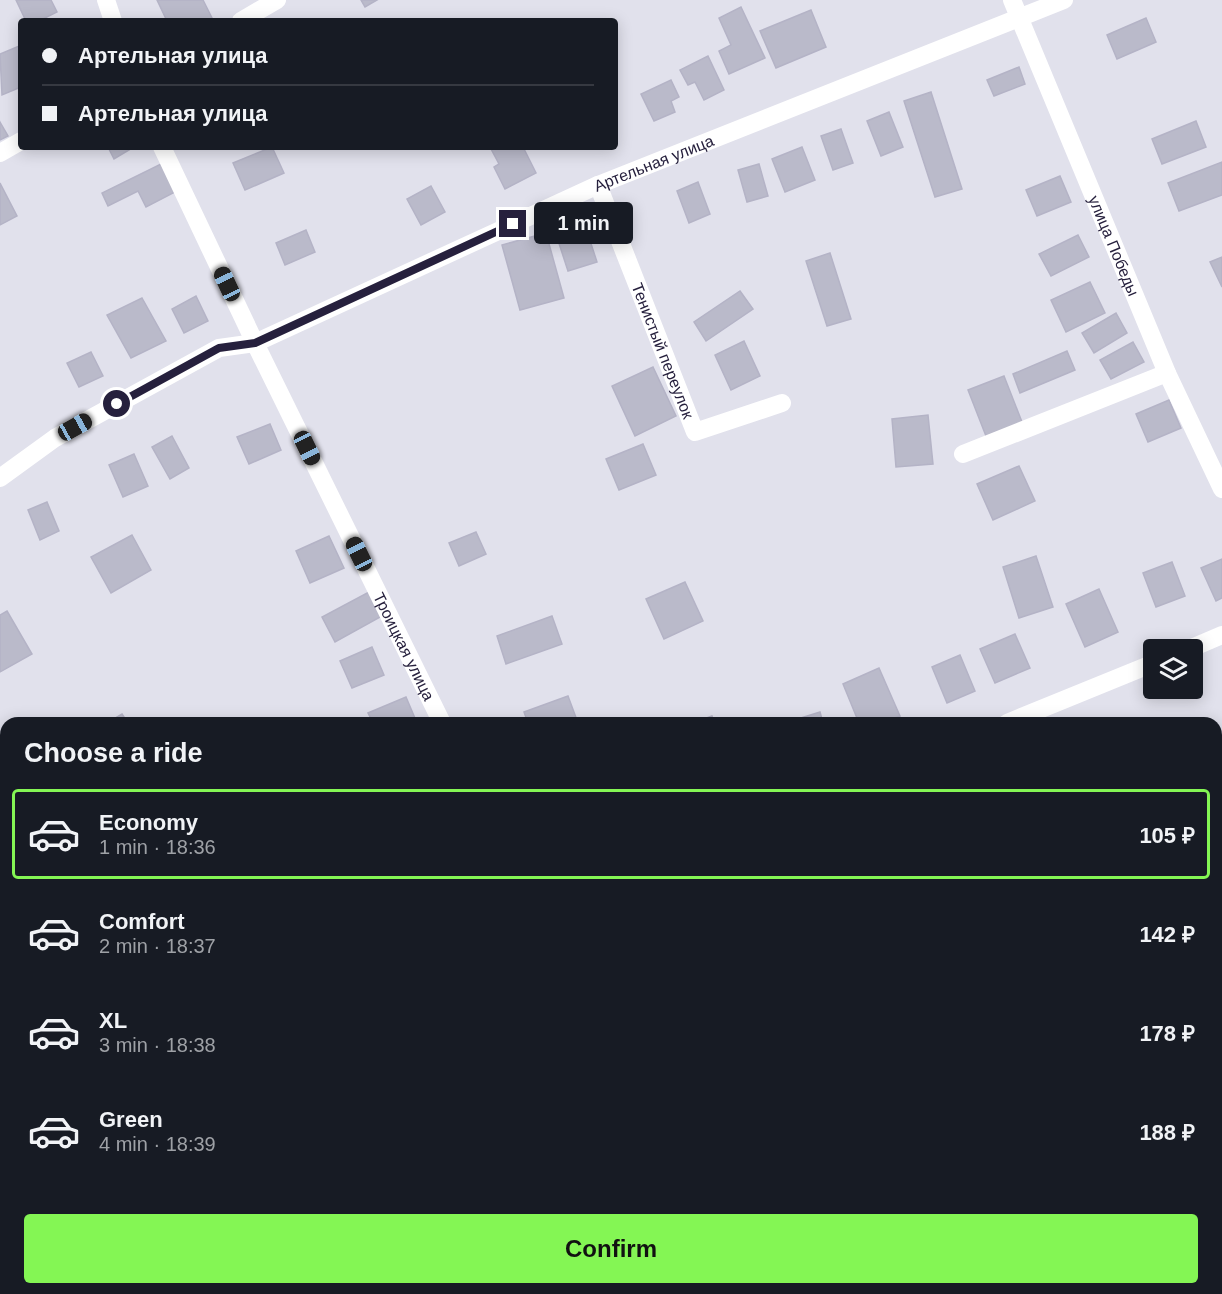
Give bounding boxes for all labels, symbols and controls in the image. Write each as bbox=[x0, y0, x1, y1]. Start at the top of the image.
text: Артельная улица bbox=[78, 43, 268, 68]
text: Артельная улица bbox=[78, 101, 268, 126]
street label: Артельная улица bbox=[591, 131, 716, 194]
street label: улица Победы bbox=[1086, 193, 1143, 298]
callout: 1 min bbox=[534, 203, 633, 245]
route end bbox=[499, 210, 526, 237]
text: 1 min bbox=[557, 212, 610, 234]
car bbox=[211, 264, 243, 304]
street label: Тенистый переулок bbox=[629, 281, 698, 422]
route start bbox=[103, 390, 130, 417]
car bbox=[55, 410, 95, 444]
car bbox=[291, 428, 323, 468]
car bbox=[343, 534, 375, 574]
street label: Троицкая улица bbox=[371, 590, 438, 703]
map controls bbox=[1143, 639, 1203, 699]
button: layers bbox=[1143, 639, 1203, 699]
text: Choose a ride bbox=[24, 738, 203, 768]
icon: car bbox=[27, 807, 81, 861]
text: Economy bbox=[99, 810, 198, 835]
text: 105 ₽ bbox=[1139, 823, 1195, 848]
text: 1 min · 18:36 bbox=[99, 836, 216, 858]
icon: car bbox=[27, 906, 81, 960]
text: Comfort bbox=[99, 909, 185, 934]
text: 142 ₽ bbox=[1139, 922, 1195, 947]
text: 2 min · 18:37 bbox=[99, 935, 216, 957]
icon: car bbox=[27, 1005, 81, 1059]
text: XL bbox=[99, 1008, 127, 1033]
text: 178 ₽ bbox=[1139, 1021, 1195, 1046]
text: 3 min · 18:38 bbox=[99, 1034, 216, 1056]
icon: car bbox=[27, 1104, 81, 1158]
text: Green bbox=[99, 1107, 163, 1132]
text: 188 ₽ bbox=[1139, 1120, 1195, 1145]
text: 4 min · 18:39 bbox=[99, 1133, 216, 1155]
button: Confirm bbox=[24, 1214, 1198, 1283]

